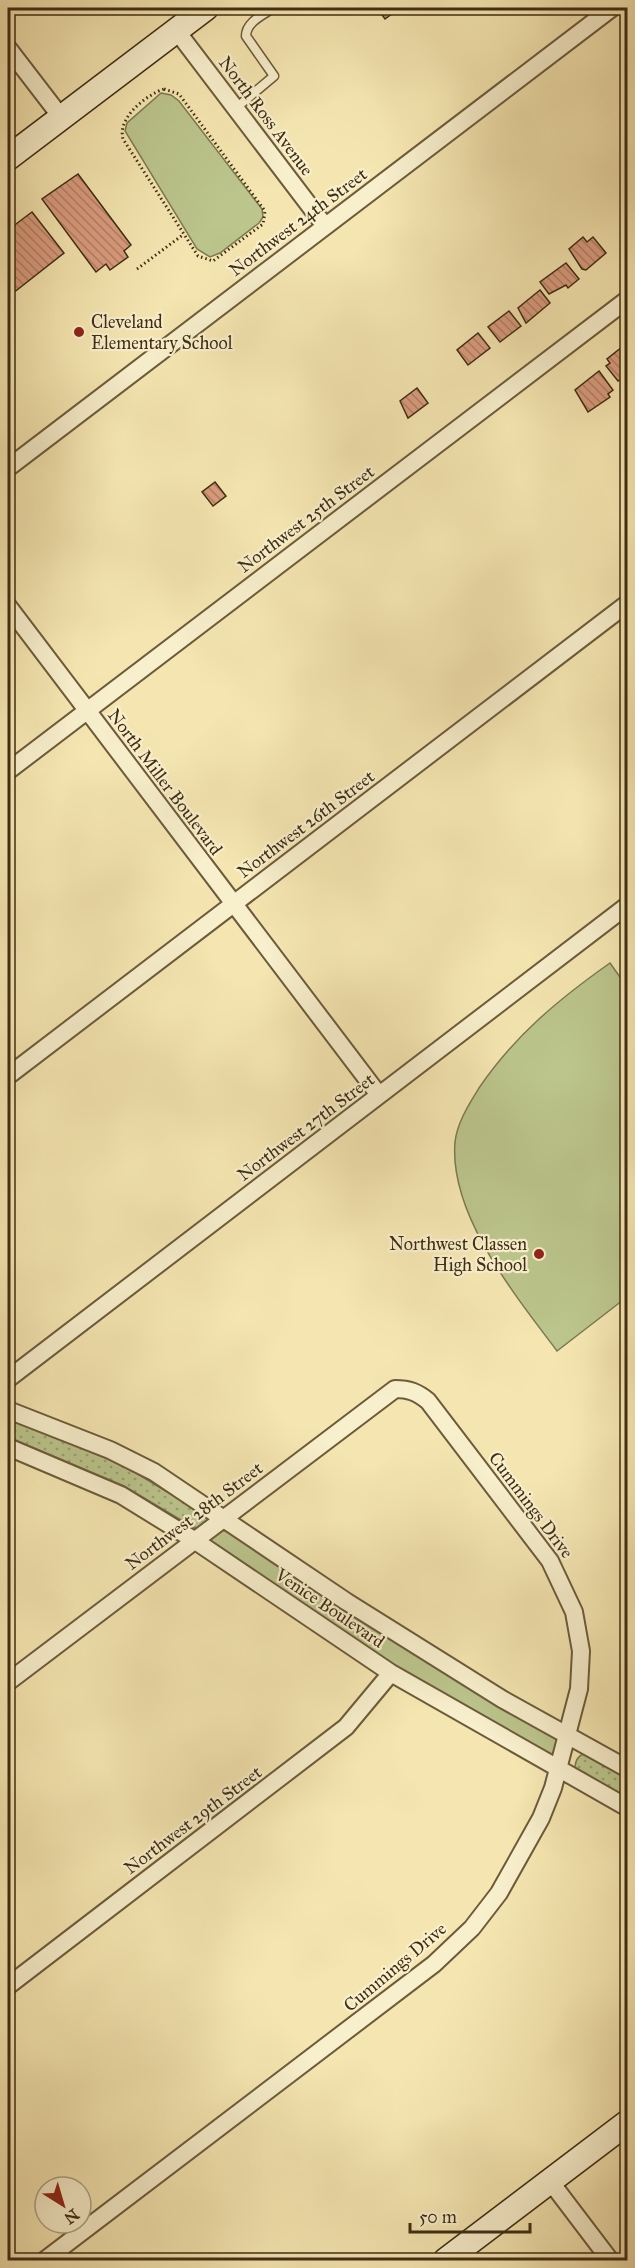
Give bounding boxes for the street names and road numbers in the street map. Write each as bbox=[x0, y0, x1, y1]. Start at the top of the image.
street label: North Ross Avenue bbox=[214, 52, 318, 180]
street label: Northwest 24th Street bbox=[225, 163, 372, 281]
street label: Northwest 25th Street bbox=[233, 460, 379, 577]
street label: North Miller Boulevard bbox=[103, 705, 227, 859]
street label: Northwest 26th Street bbox=[233, 765, 379, 883]
street label: Northwest 27th Street bbox=[233, 1068, 379, 1186]
street label: Cummings Drive bbox=[483, 1448, 578, 1563]
street label: Northwest 28th Street bbox=[121, 1457, 268, 1575]
street label: Venice Boulevard bbox=[270, 1563, 389, 1653]
street label: Northwest 29th Street bbox=[120, 1761, 267, 1879]
street label: Cummings Drive bbox=[339, 1918, 451, 2017]

